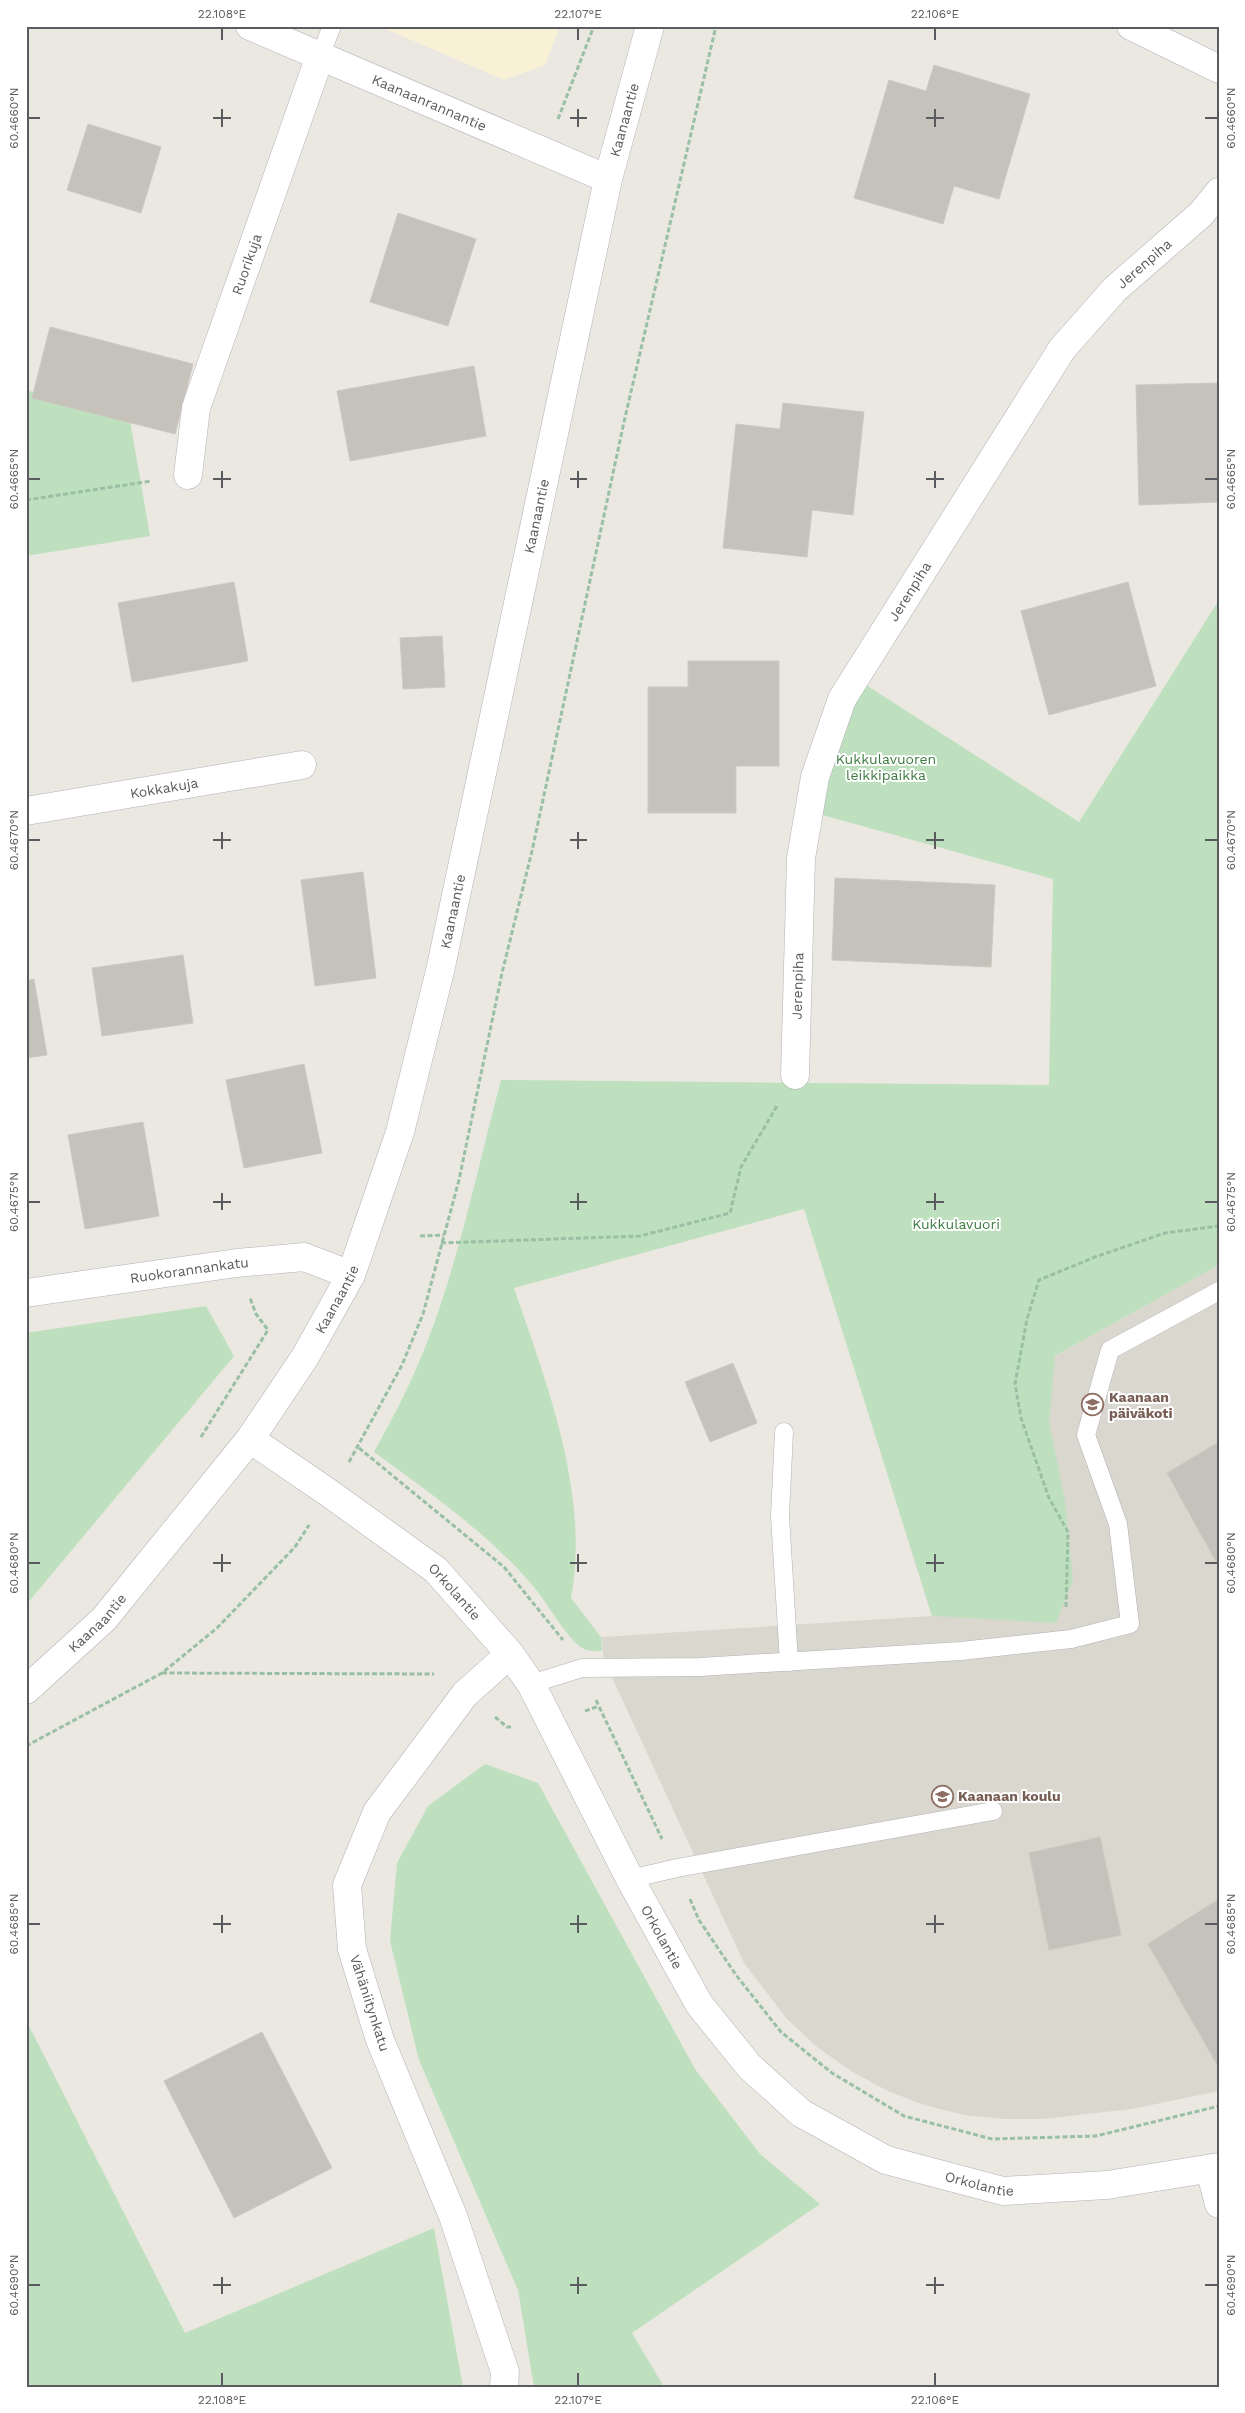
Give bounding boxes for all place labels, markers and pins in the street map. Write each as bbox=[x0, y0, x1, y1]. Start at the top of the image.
place label: Kaanaan päiväkoti bbox=[1109, 1389, 1173, 1421]
school or university icon: Kaanaan päiväkoti bbox=[1081, 1393, 1105, 1417]
school or university icon: Kaanaan koulu bbox=[930, 1784, 954, 1808]
place label: Kaanaan koulu bbox=[958, 1788, 1061, 1804]

